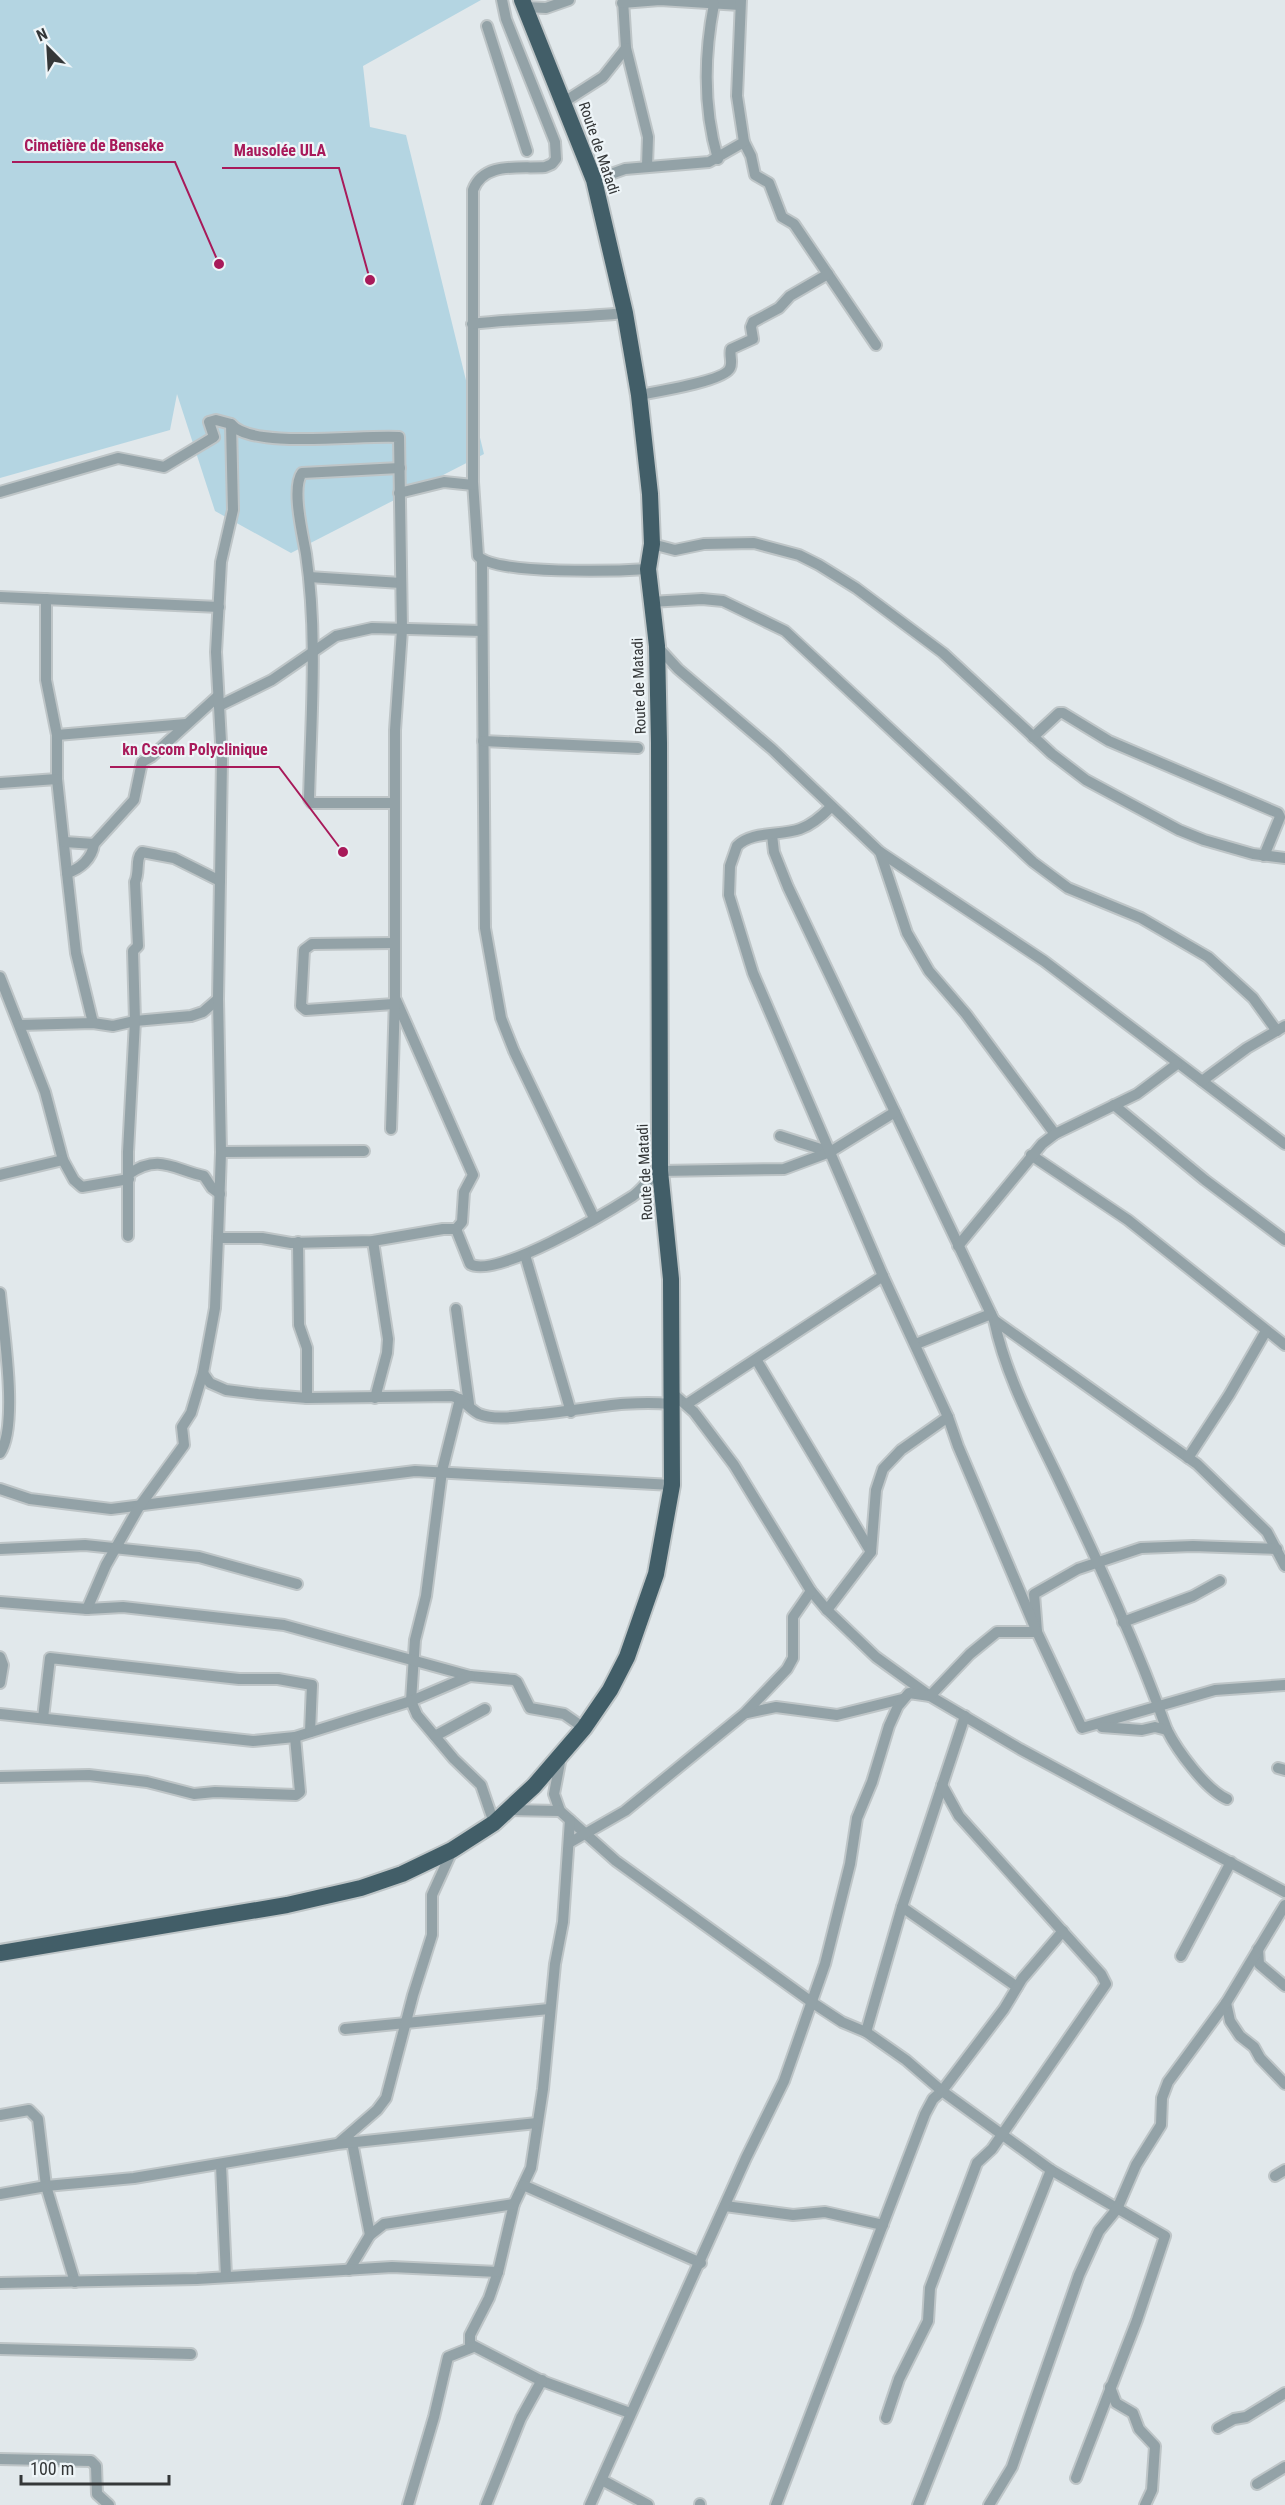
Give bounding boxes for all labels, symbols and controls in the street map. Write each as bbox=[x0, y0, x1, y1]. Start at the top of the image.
north arrow bbox=[18, 18, 78, 78]
text: N bbox=[34, 24, 50, 45]
street label: Route de Matadi bbox=[575, 99, 623, 197]
callout: Cimetière de Benseke bbox=[12, 128, 175, 162]
callout: Mausolée ULA bbox=[222, 134, 339, 168]
text: Cimetière de Benseke bbox=[24, 136, 164, 155]
text: Mausolée ULA bbox=[234, 141, 327, 160]
street label: Route de Matadi bbox=[628, 637, 650, 735]
callout: kn Cscom Polyclinique bbox=[110, 733, 279, 767]
text: kn Cscom Polyclinique bbox=[122, 740, 268, 759]
street label: Route de Matadi bbox=[633, 1123, 657, 1221]
scale bar bbox=[21, 2448, 170, 2486]
text: 100 m bbox=[30, 2458, 74, 2479]

